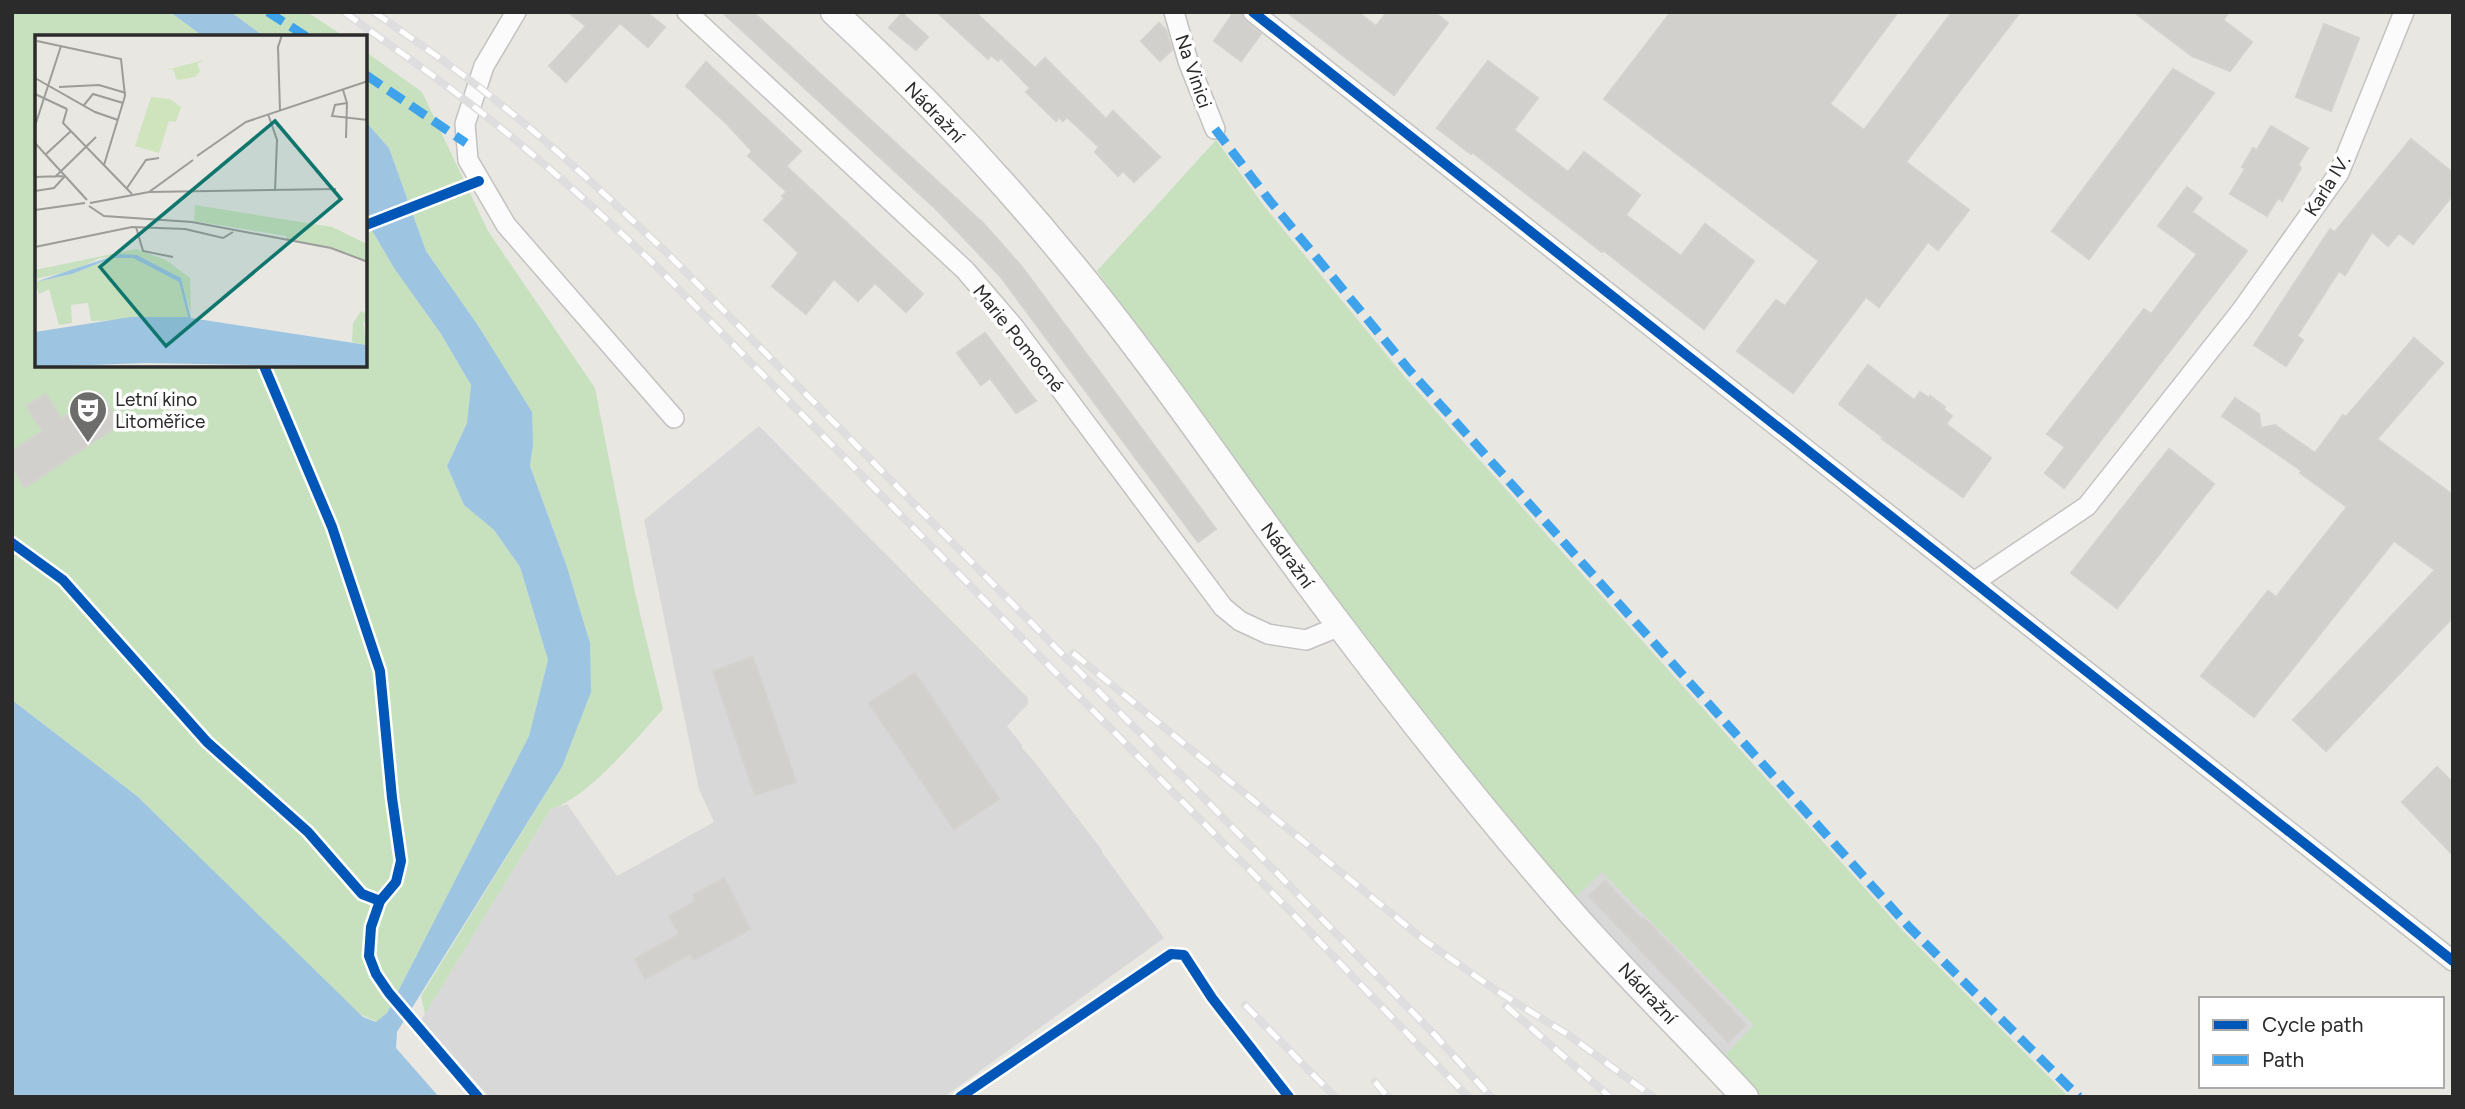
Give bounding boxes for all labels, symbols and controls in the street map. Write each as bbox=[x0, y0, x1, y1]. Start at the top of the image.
street label: Na Vinici bbox=[1170, 31, 1217, 111]
inset map bbox=[35, 35, 368, 368]
street label: Nádražní bbox=[900, 77, 970, 149]
street label: Karla IV. bbox=[2300, 150, 2355, 220]
street label: Marie Pomocné bbox=[968, 280, 1069, 397]
place label: Letní kino Litoměřice bbox=[115, 388, 206, 433]
theatre icon: Letní kino Litoměřice bbox=[67, 389, 109, 444]
street label: Nádražní bbox=[1256, 518, 1320, 594]
street label: Nádražní bbox=[1613, 958, 1683, 1030]
legend bbox=[2199, 997, 2444, 1088]
text: Cycle path bbox=[2262, 1012, 2363, 1037]
text: Path bbox=[2262, 1047, 2304, 1072]

